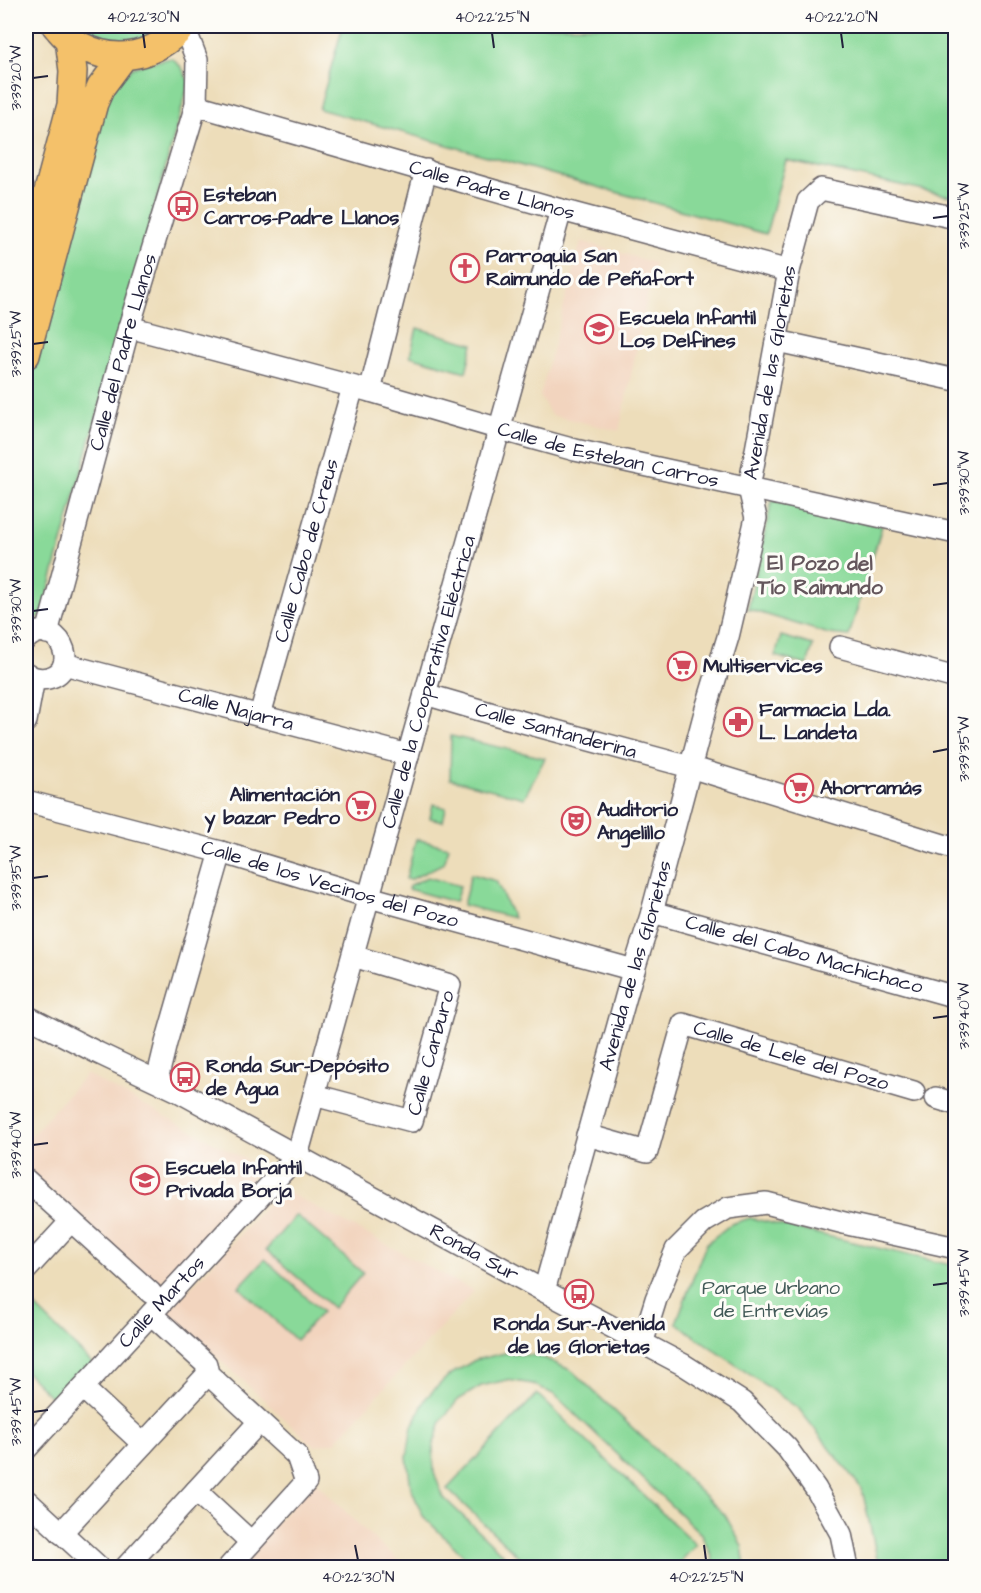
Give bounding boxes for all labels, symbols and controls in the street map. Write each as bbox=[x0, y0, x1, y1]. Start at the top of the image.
text: 40°22'30"N bbox=[107, 7, 179, 28]
text: 40°22'25"N bbox=[455, 7, 529, 28]
text: 40°22'20"N bbox=[804, 7, 878, 28]
text: 3°39'20"W bbox=[6, 45, 27, 111]
street label: Calle Padre Llanos bbox=[406, 153, 578, 227]
place label: Esteban Carros-Padre Llanos bbox=[204, 181, 399, 232]
text: 3°39'25"W bbox=[954, 183, 975, 249]
bus stop icon: Esteban Carros-Padre Llanos bbox=[167, 190, 199, 222]
place label: Parroquia San Raimundo de Peñafort bbox=[486, 242, 695, 293]
street label: Calle del Padre Llanos bbox=[82, 250, 164, 454]
church icon: Parroquia San Raimundo de Peñafort bbox=[449, 252, 481, 284]
street label: Avenida de las Glorietas bbox=[737, 262, 804, 482]
place label: Escuela Infantil Los Delfines bbox=[620, 304, 756, 355]
text: 3°39'25"W bbox=[6, 311, 27, 377]
school or university icon: Escuela Infantil Los Delfines bbox=[583, 313, 615, 345]
street label: Calle de Esteban Carros bbox=[494, 415, 721, 495]
text: 3°39'30"W bbox=[954, 451, 975, 515]
street label: Calle Cabo de Creus bbox=[267, 455, 346, 646]
street label: Calle de la Cooperativa Eléctrica bbox=[374, 532, 483, 832]
district label: El Pozo del Tío Raimundo bbox=[756, 549, 883, 602]
text: 3°39'30"W bbox=[6, 579, 27, 643]
supermarket icon: Multiservices bbox=[666, 650, 698, 682]
place label: Multiservices bbox=[703, 652, 823, 680]
street label: Calle Najarra bbox=[175, 681, 297, 738]
street label: Calle Santanderina bbox=[472, 695, 640, 766]
place label: Farmacia Lda. L. Landeta bbox=[759, 696, 891, 747]
pharmacy icon: Farmacia Lda. L. Landeta bbox=[722, 706, 754, 738]
text: 3°39'35"W bbox=[954, 716, 975, 782]
supermarket icon: Ahorramás bbox=[783, 772, 815, 804]
place label: Ahorramás bbox=[820, 774, 922, 802]
place label: Alimentación y bazar Pedro bbox=[204, 781, 341, 833]
supermarket icon: Alimentación y bazar Pedro bbox=[345, 790, 377, 822]
place label: Auditorio Angelillo bbox=[597, 796, 679, 848]
theatre icon: Auditorio Angelillo bbox=[560, 805, 592, 837]
street label: Calle de los Vecinos del Pozo bbox=[198, 833, 462, 935]
text: 3°39'35"W bbox=[6, 845, 27, 911]
street label: Avenida de las Glorietas bbox=[592, 858, 679, 1074]
street label: Calle del Cabo Machichaco bbox=[682, 908, 926, 1001]
text: 3°39'40"W bbox=[954, 983, 975, 1049]
street label: Calle Carburo bbox=[400, 987, 462, 1119]
street label: Calle de Lele del Pozo bbox=[690, 1014, 892, 1098]
place label: Ronda Sur-Depósito de Agua bbox=[205, 1052, 390, 1104]
bus stop icon: Ronda Sur-Depósito de Agua bbox=[169, 1061, 201, 1093]
text: 3°39'40"W bbox=[6, 1112, 27, 1178]
place label: Escuela Infantil Privada Borja bbox=[166, 1154, 302, 1205]
school or university icon: Escuela Infantil Privada Borja bbox=[129, 1164, 161, 1196]
street label: Ronda Sur bbox=[424, 1217, 524, 1289]
text: 3°39'45"W bbox=[954, 1249, 975, 1317]
street label: Calle Martos bbox=[112, 1250, 212, 1355]
park label: Parque Urbano de Entrevías bbox=[702, 1274, 840, 1325]
bus stop icon: Ronda Sur-Avenida de las Glorietas bbox=[563, 1278, 595, 1310]
place label: Ronda Sur-Avenida de las Glorietas bbox=[493, 1310, 666, 1361]
text: 3°39'45"W bbox=[6, 1378, 27, 1446]
text: 40°22'30"N bbox=[322, 1567, 394, 1588]
text: 40°22'25"N bbox=[669, 1567, 743, 1588]

